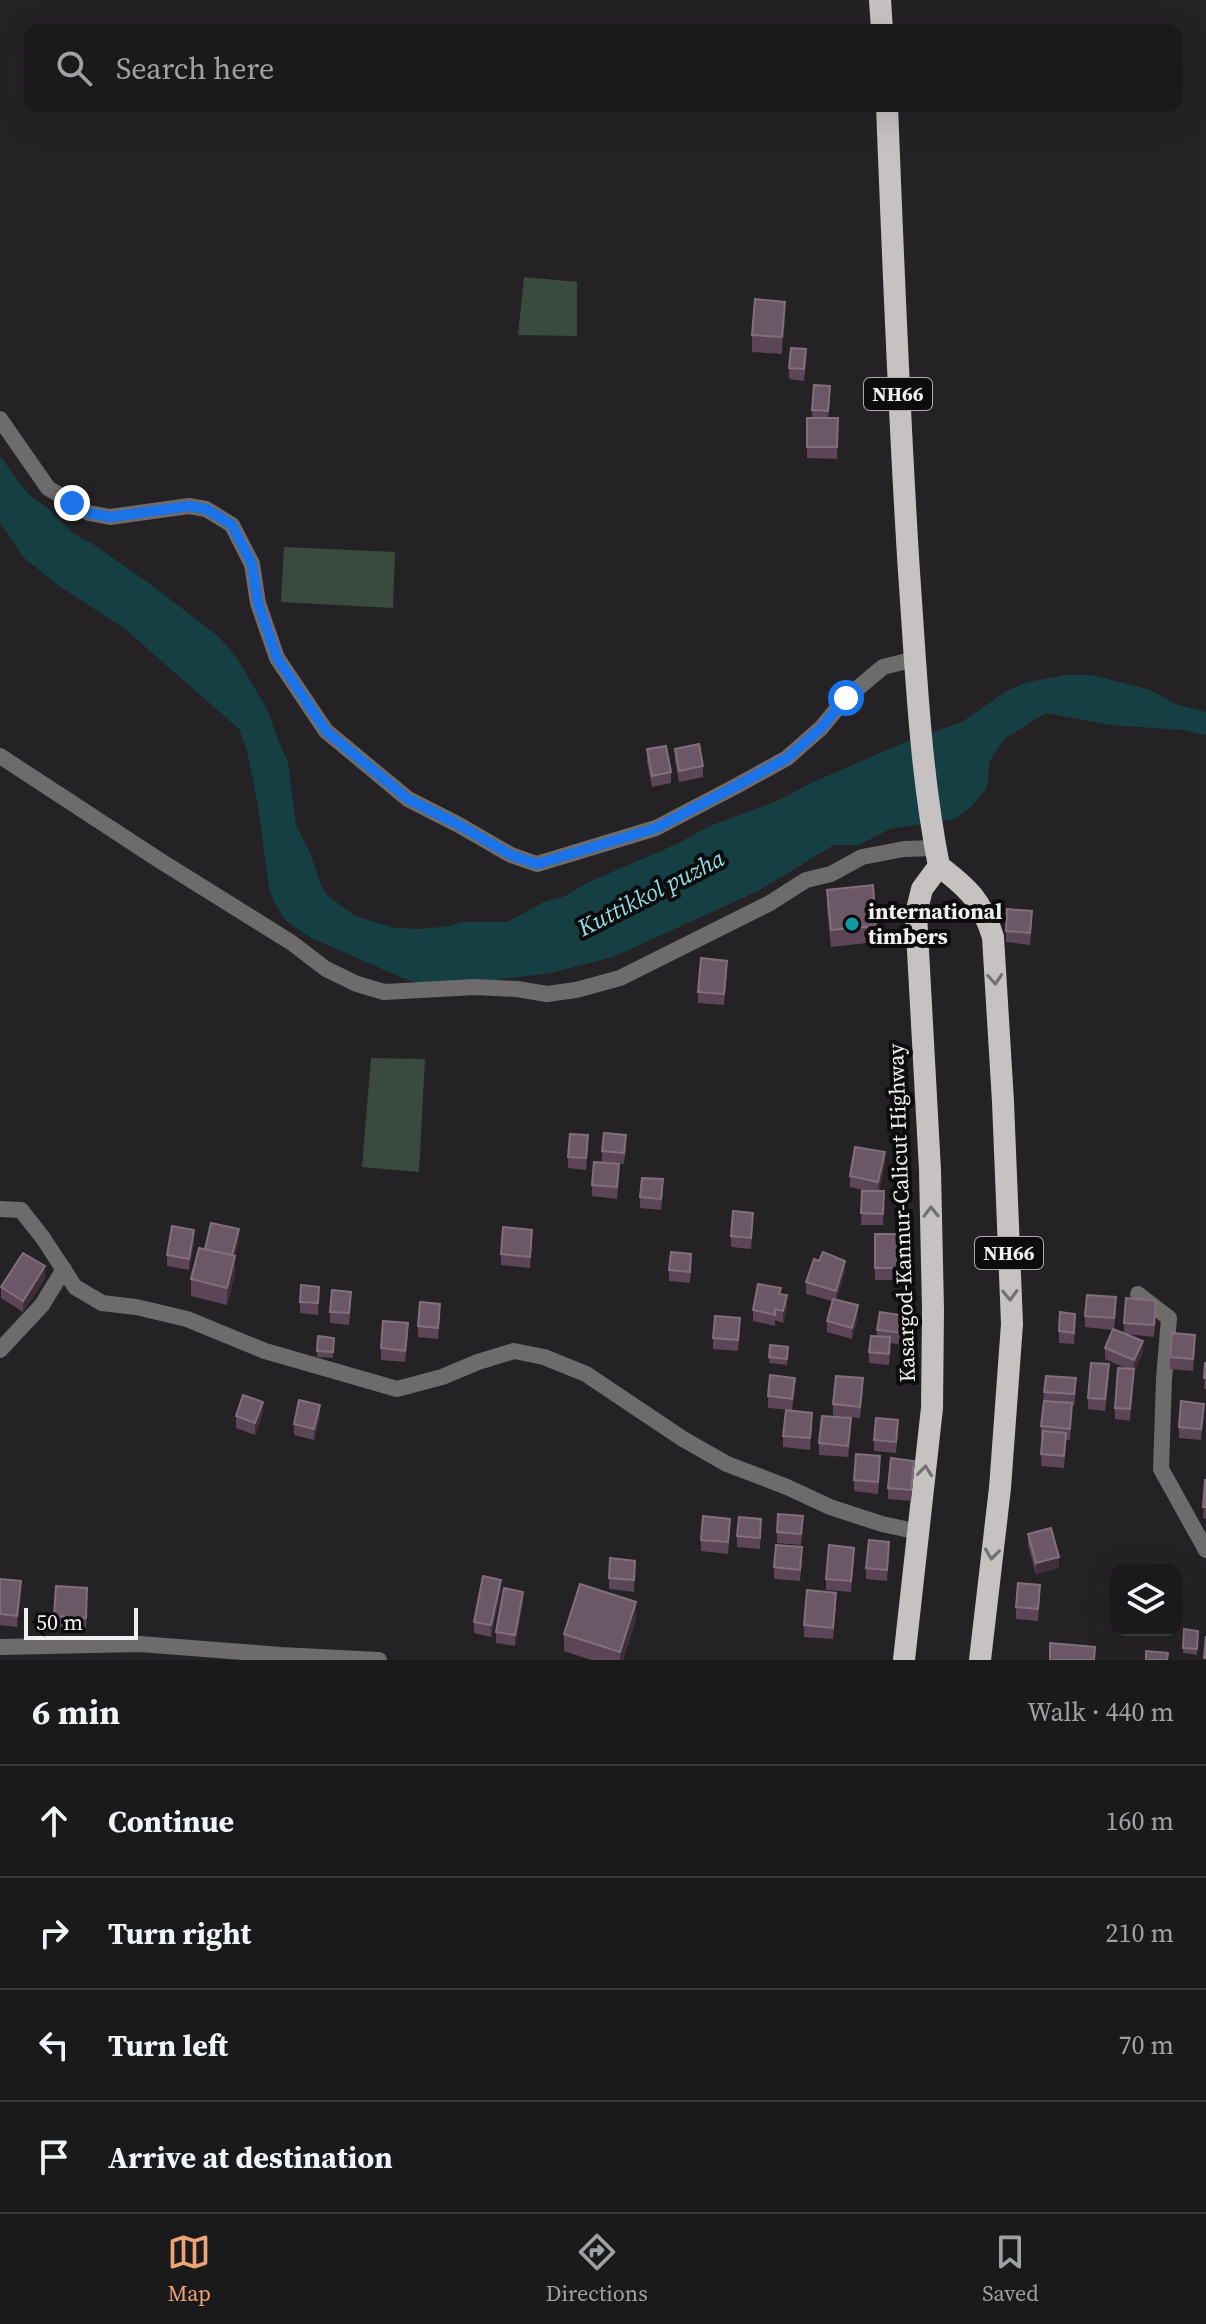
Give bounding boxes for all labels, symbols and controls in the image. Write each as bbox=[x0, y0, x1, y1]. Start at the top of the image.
search box bbox=[24, 24, 1182, 112]
icon: search bbox=[52, 46, 96, 90]
text: Search here bbox=[116, 48, 274, 89]
road number: NH66 bbox=[864, 378, 932, 410]
route end bbox=[54, 485, 90, 521]
route start bbox=[828, 680, 864, 716]
water label: Kuttikkol puzha bbox=[571, 841, 730, 944]
place label: international timbers bbox=[868, 896, 1002, 951]
marker: international timbers bbox=[843, 915, 861, 933]
one-way arrow bbox=[987, 973, 1004, 986]
street label: Kasargod-Kannur-Calicut Highway bbox=[880, 1042, 922, 1383]
one-way arrow bbox=[922, 1205, 940, 1218]
road number: NH66 bbox=[975, 1237, 1043, 1269]
one-way arrow bbox=[1002, 1289, 1019, 1302]
one-way arrow bbox=[917, 1464, 934, 1477]
one-way arrow bbox=[984, 1548, 1001, 1561]
map controls bbox=[1110, 1564, 1182, 1636]
button: layers bbox=[1110, 1564, 1182, 1636]
scale bar bbox=[24, 1604, 138, 1640]
text: 50 m bbox=[36, 1607, 83, 1637]
text: 6 min bbox=[32, 1689, 120, 1735]
text: Walk · 440 m bbox=[1027, 1694, 1174, 1730]
icon: ahead bbox=[32, 1799, 76, 1843]
text: Continue bbox=[108, 1801, 234, 1842]
text: 160 m bbox=[1106, 1803, 1174, 1839]
icon: right bbox=[32, 1911, 76, 1955]
text: Turn right bbox=[108, 1913, 251, 1954]
text: 210 m bbox=[1106, 1915, 1174, 1951]
icon: left bbox=[32, 2023, 76, 2067]
text: Turn left bbox=[108, 2025, 228, 2066]
text: 70 m bbox=[1119, 2027, 1174, 2063]
icon: arrive bbox=[32, 2135, 76, 2179]
text: Arrive at destination bbox=[108, 2137, 393, 2178]
tab: Map bbox=[167, 2230, 211, 2308]
tab: Directions bbox=[546, 2230, 648, 2308]
tab: Saved bbox=[982, 2230, 1039, 2308]

